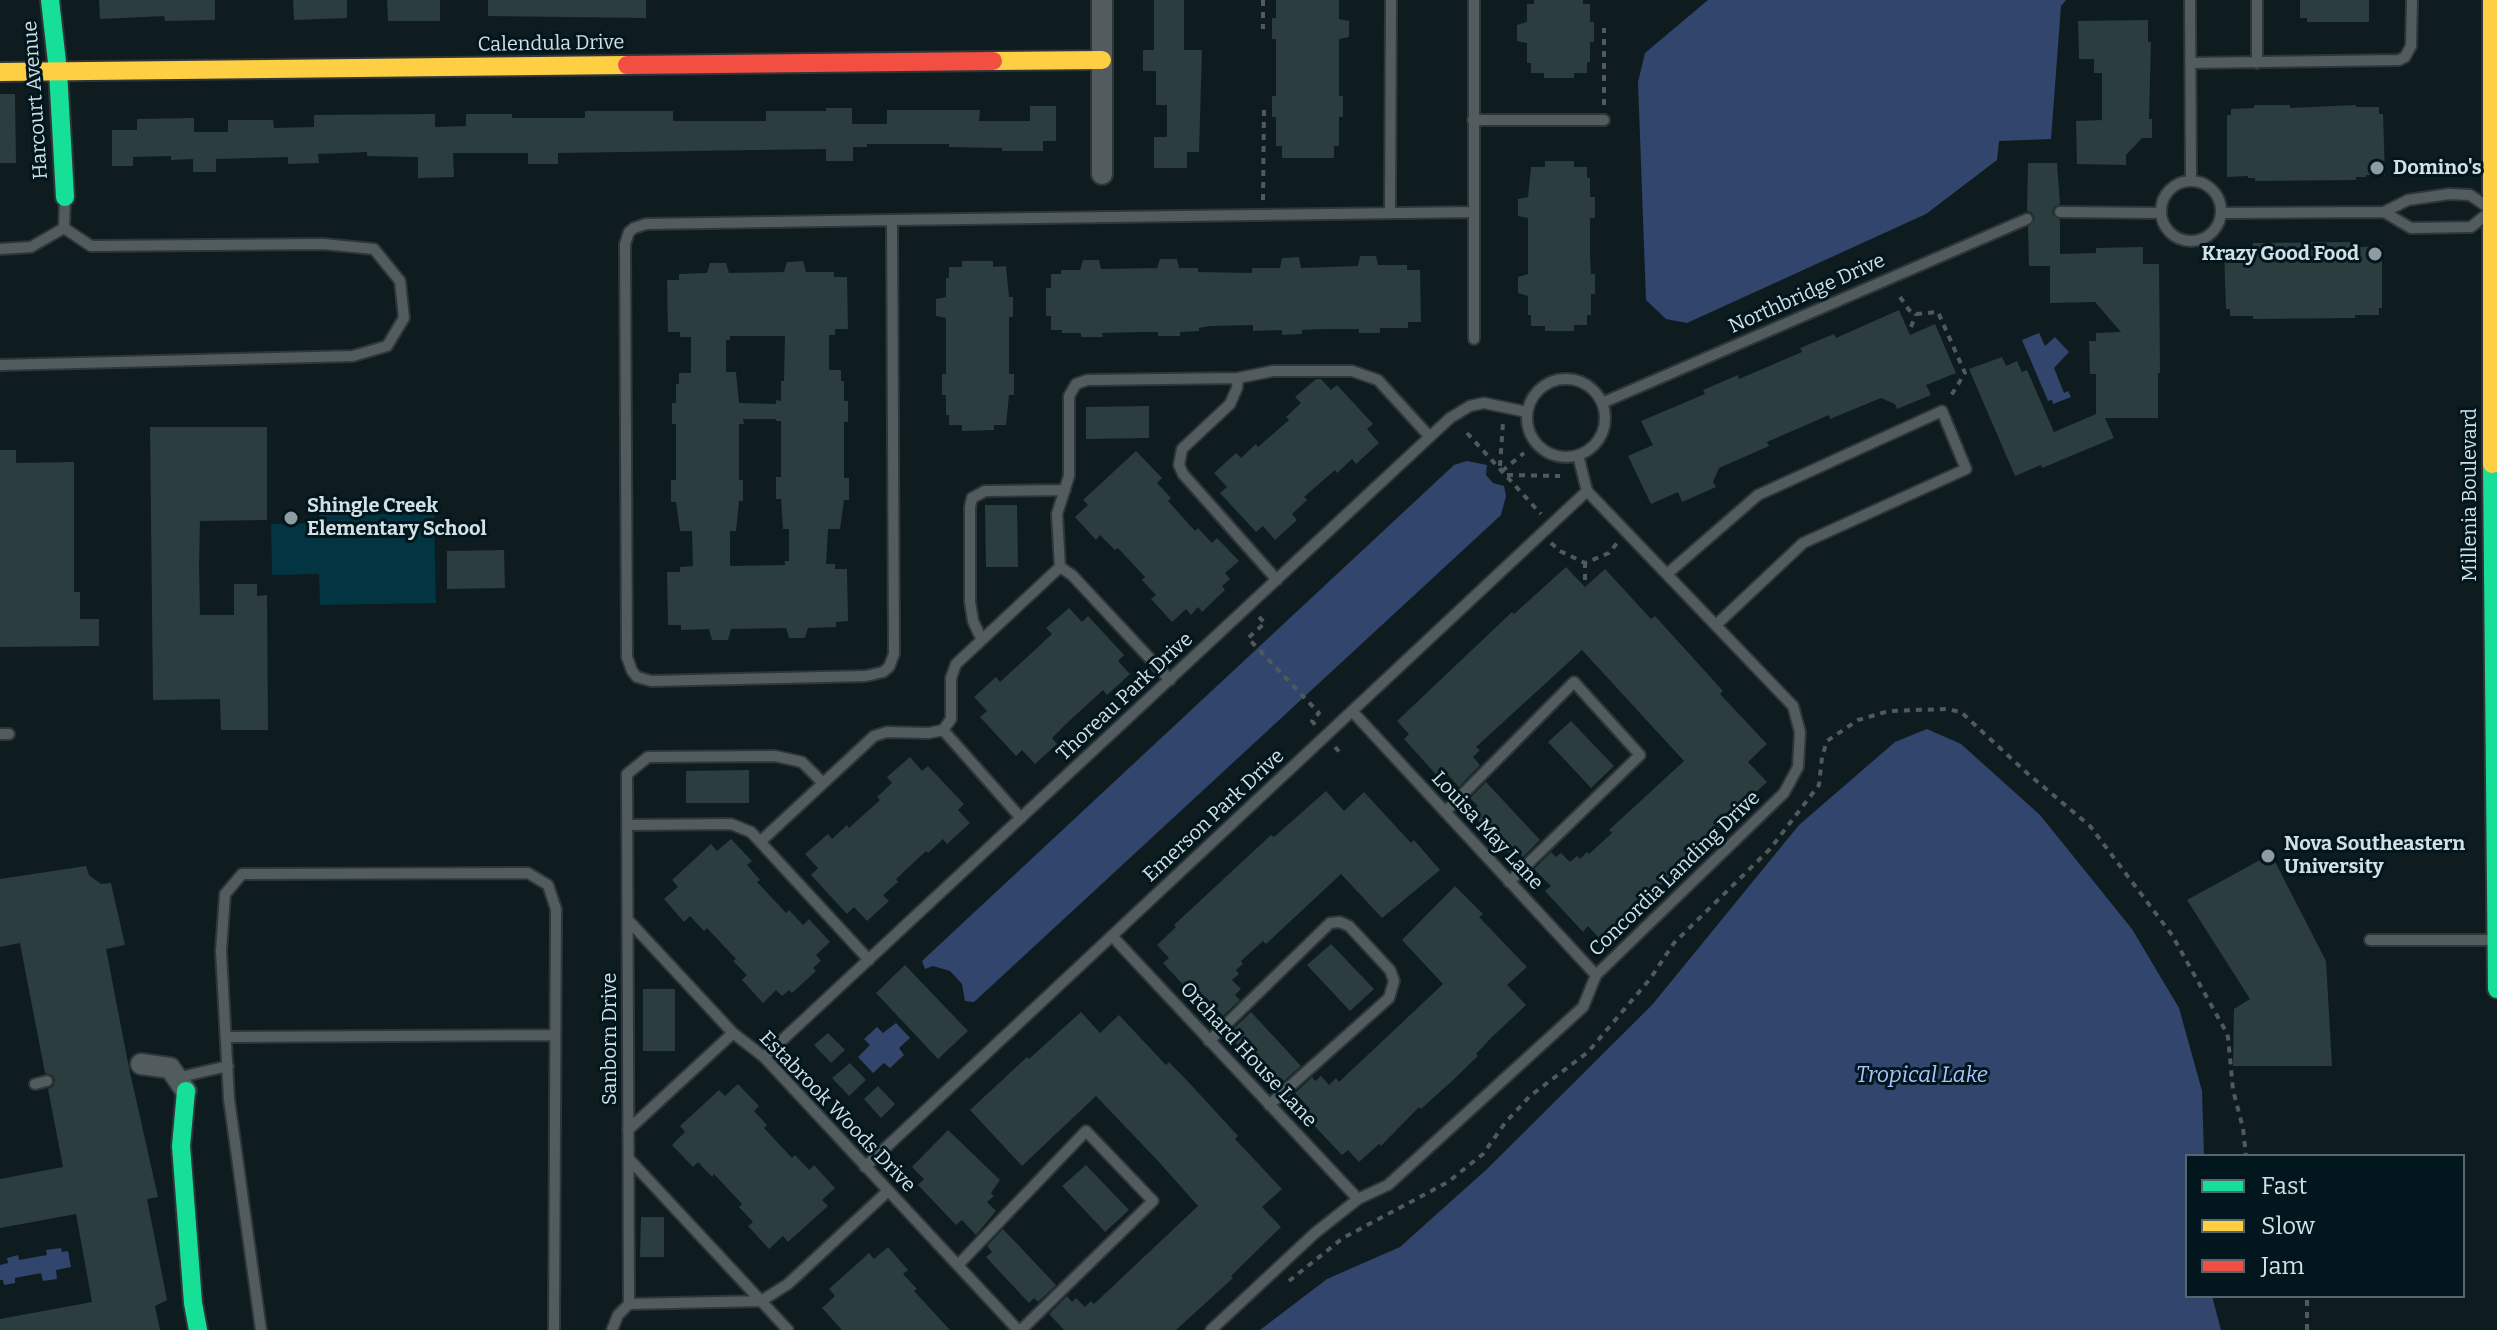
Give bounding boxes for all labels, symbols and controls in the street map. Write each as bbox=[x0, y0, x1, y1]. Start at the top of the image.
street label: Harcourt Avenue bbox=[18, 20, 54, 180]
street label: Calendula Drive bbox=[477, 31, 625, 57]
place label: Domino's bbox=[2393, 156, 2482, 180]
marker: Domino's bbox=[2368, 159, 2386, 177]
place label: Krazy Good Food bbox=[2202, 242, 2359, 266]
marker: Krazy Good Food bbox=[2366, 245, 2384, 263]
street label: Northbridge Drive bbox=[1725, 249, 1889, 339]
street label: Millenia Boulevard bbox=[2458, 408, 2482, 582]
place label: Shingle Creek Elementary School bbox=[307, 494, 487, 541]
marker: Shingle Creek Elementary School bbox=[282, 509, 300, 527]
street label: Thoreau Park Drive bbox=[1052, 628, 1198, 766]
street label: Emerson Park Drive bbox=[1139, 744, 1289, 888]
street label: Louisa May Lane bbox=[1426, 767, 1548, 895]
street label: Concordia Landing Drive bbox=[1585, 786, 1765, 962]
place label: Nova Southeastern University bbox=[2284, 832, 2465, 879]
marker: Nova Southeastern University bbox=[2259, 847, 2277, 865]
street label: Sanborn Drive bbox=[598, 973, 622, 1105]
street label: Orchard House Lane bbox=[1175, 977, 1321, 1133]
street label: Estabrook Woods Drive bbox=[754, 1026, 920, 1198]
water label: Tropical Lake bbox=[1856, 1063, 1988, 1089]
legend bbox=[2185, 1154, 2465, 1298]
text: Fast bbox=[2261, 1172, 2307, 1200]
text: Slow bbox=[2261, 1212, 2315, 1240]
text: Jam bbox=[2261, 1252, 2304, 1280]

